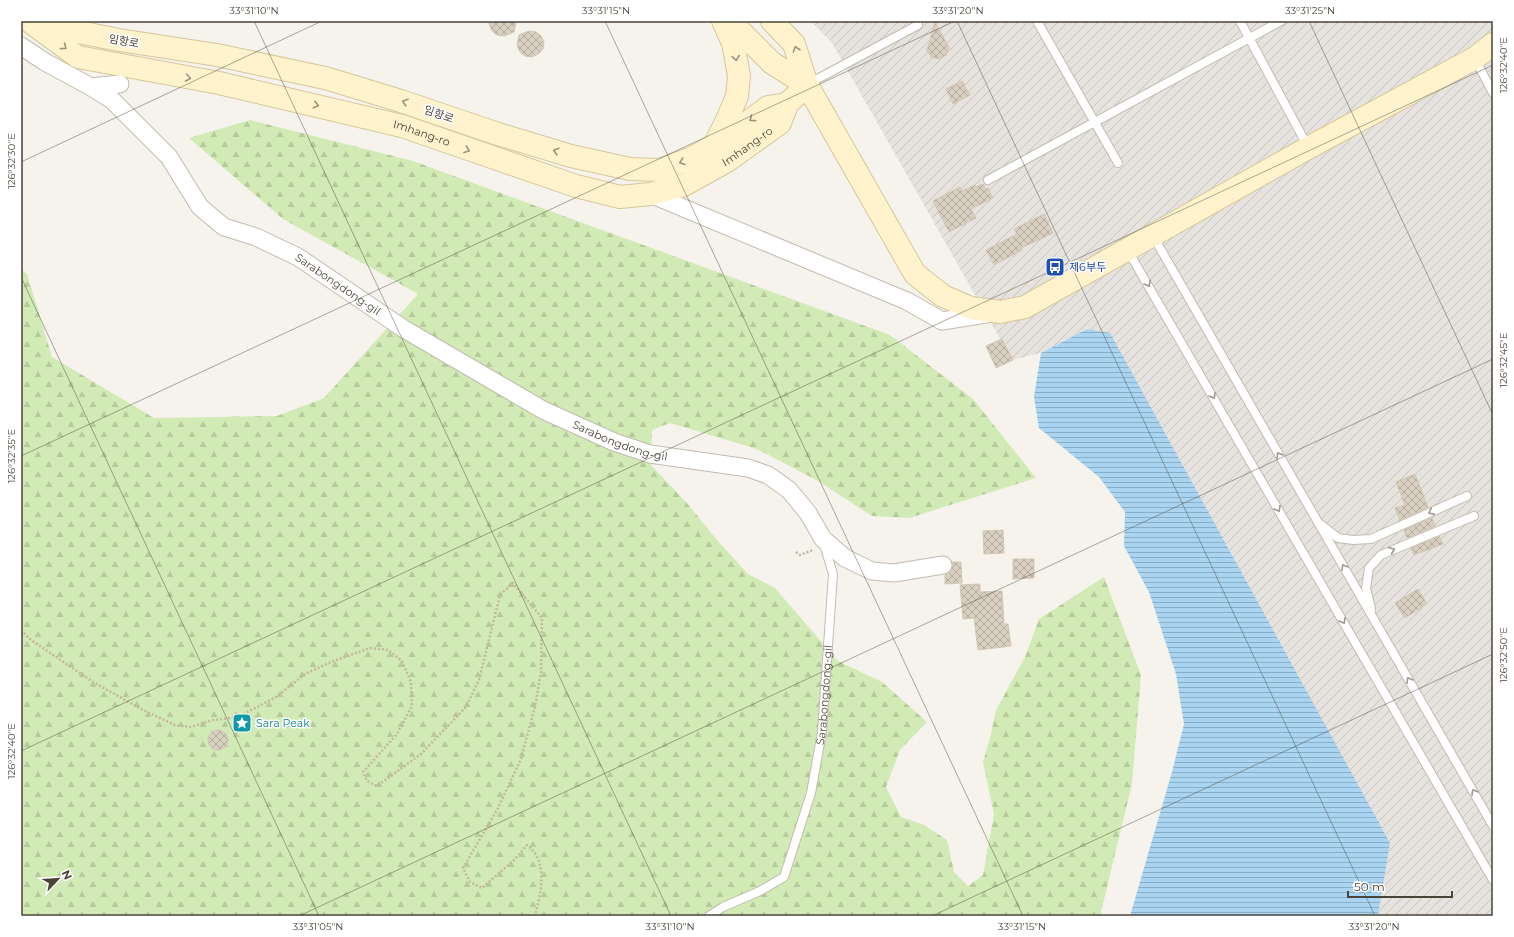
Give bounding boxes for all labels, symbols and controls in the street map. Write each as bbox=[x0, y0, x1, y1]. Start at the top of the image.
text: 33°31'10"N bbox=[229, 4, 279, 17]
text: 33°31'15"N bbox=[582, 4, 630, 17]
text: 33°31'20"N bbox=[932, 4, 984, 17]
text: 33°31'25"N bbox=[1285, 4, 1335, 17]
street label: 임항로 bbox=[108, 31, 140, 51]
text: 126°32'40"E bbox=[1497, 37, 1510, 93]
one-way arrow bbox=[59, 42, 66, 49]
one-way arrow bbox=[792, 46, 800, 53]
one-way arrow bbox=[731, 54, 739, 61]
one-way arrow bbox=[185, 73, 192, 82]
one-way arrow bbox=[402, 98, 409, 107]
one-way arrow bbox=[312, 101, 319, 109]
street label: 임항로 bbox=[422, 102, 456, 126]
one-way arrow bbox=[749, 114, 756, 122]
street label: Imhang-ro bbox=[392, 117, 452, 149]
street label: Imhang-ro bbox=[719, 123, 775, 169]
text: 126°32'30"E bbox=[5, 133, 18, 189]
one-way arrow bbox=[463, 145, 470, 153]
one-way arrow bbox=[552, 147, 559, 156]
one-way arrow bbox=[678, 158, 685, 166]
street label: Sarabongdong-gil bbox=[293, 250, 383, 318]
bus stop icon: 제6부두 bbox=[1044, 256, 1066, 278]
place label: 제6부두 bbox=[1069, 260, 1106, 274]
one-way arrow bbox=[1143, 280, 1150, 287]
text: 126°32'45"E bbox=[1497, 332, 1510, 388]
one-way arrow bbox=[1208, 392, 1215, 399]
street label: Sarabongdong-gil bbox=[570, 417, 668, 463]
text: 126°32'35"E bbox=[5, 428, 18, 483]
one-way arrow bbox=[1276, 452, 1283, 459]
one-way arrow bbox=[1273, 505, 1280, 512]
one-way arrow bbox=[1428, 507, 1436, 515]
one-way arrow bbox=[1388, 547, 1396, 555]
one-way arrow bbox=[1341, 564, 1348, 571]
one-way arrow bbox=[1339, 617, 1346, 624]
text: 126°32'50"E bbox=[1497, 627, 1510, 683]
street label: Sarabongdong-gil bbox=[813, 645, 835, 746]
one-way arrow bbox=[1406, 677, 1413, 684]
place icon: Sara Peak bbox=[231, 712, 253, 734]
place label: Sara Peak bbox=[256, 716, 310, 730]
text: 126°32'40"E bbox=[5, 723, 18, 779]
one-way arrow bbox=[1471, 789, 1478, 796]
north arrow bbox=[38, 859, 78, 899]
text: N bbox=[59, 868, 75, 882]
scale bar bbox=[1348, 873, 1452, 899]
text: 50 m bbox=[1354, 879, 1385, 894]
text: 33°31'05"N bbox=[293, 920, 343, 933]
text: 33°31'10"N bbox=[645, 920, 695, 933]
text: 33°31'15"N bbox=[998, 920, 1046, 933]
text: 33°31'20"N bbox=[1348, 920, 1400, 933]

